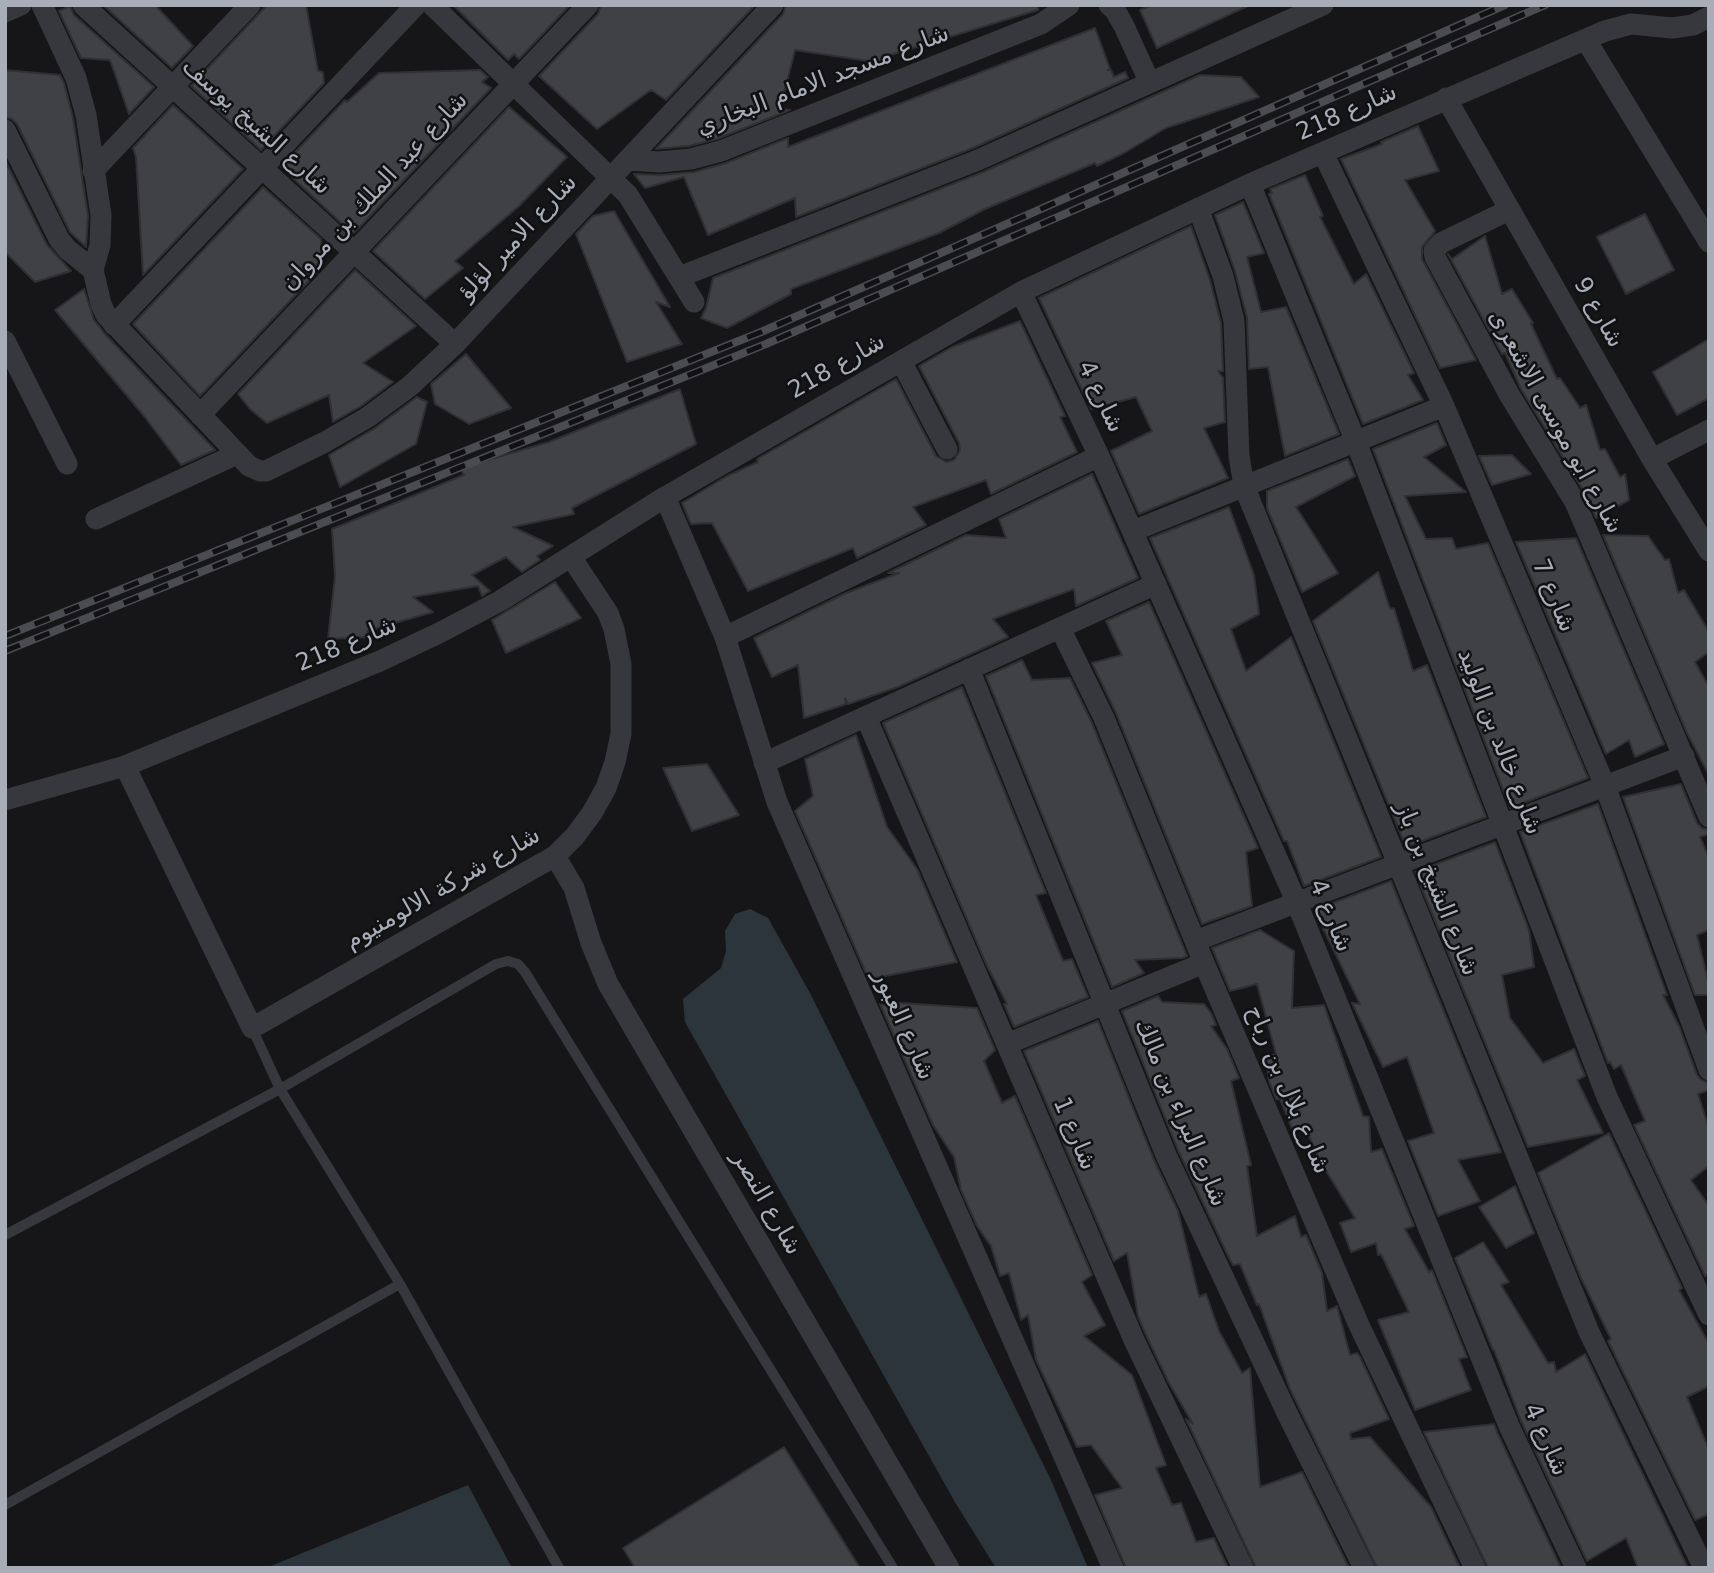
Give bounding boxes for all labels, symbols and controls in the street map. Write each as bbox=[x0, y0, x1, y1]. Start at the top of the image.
street label: شارع مسجد الامام البخاري bbox=[693, 19, 953, 143]
street label: شارع الشيخ يوسف bbox=[175, 52, 337, 202]
street label: شارع 218 bbox=[1292, 78, 1402, 148]
street label: شارع عبد الملك بن مروان bbox=[275, 87, 475, 297]
street label: شارع الامير لؤلؤ bbox=[452, 169, 584, 307]
street label: شارع 9 bbox=[1566, 273, 1630, 353]
street label: شارع ابو موسى الاشعرى bbox=[1481, 305, 1629, 539]
street label: شارع 218 bbox=[784, 328, 890, 406]
street label: شارع 4 bbox=[1070, 356, 1130, 438]
street label: شارع 7 bbox=[1525, 555, 1581, 637]
street label: شارع 218 bbox=[292, 611, 402, 679]
street label: شارع خالد بن الوليد bbox=[1450, 645, 1548, 839]
street label: شارع الشيخ بن باز bbox=[1388, 798, 1484, 980]
street label: شارع شركة الالومنيوم bbox=[340, 821, 546, 957]
street label: شارع 4 bbox=[1302, 875, 1358, 957]
street label: شارع العبور bbox=[866, 965, 940, 1085]
street label: شارع بلال بن رباح bbox=[1238, 1001, 1336, 1179]
street label: شارع البراء بن مالك bbox=[1127, 1015, 1233, 1211]
street label: شارع 1 bbox=[1046, 1093, 1102, 1175]
street label: شارع النصر bbox=[724, 1145, 808, 1261]
street label: شارع 4 bbox=[1516, 1399, 1574, 1481]

